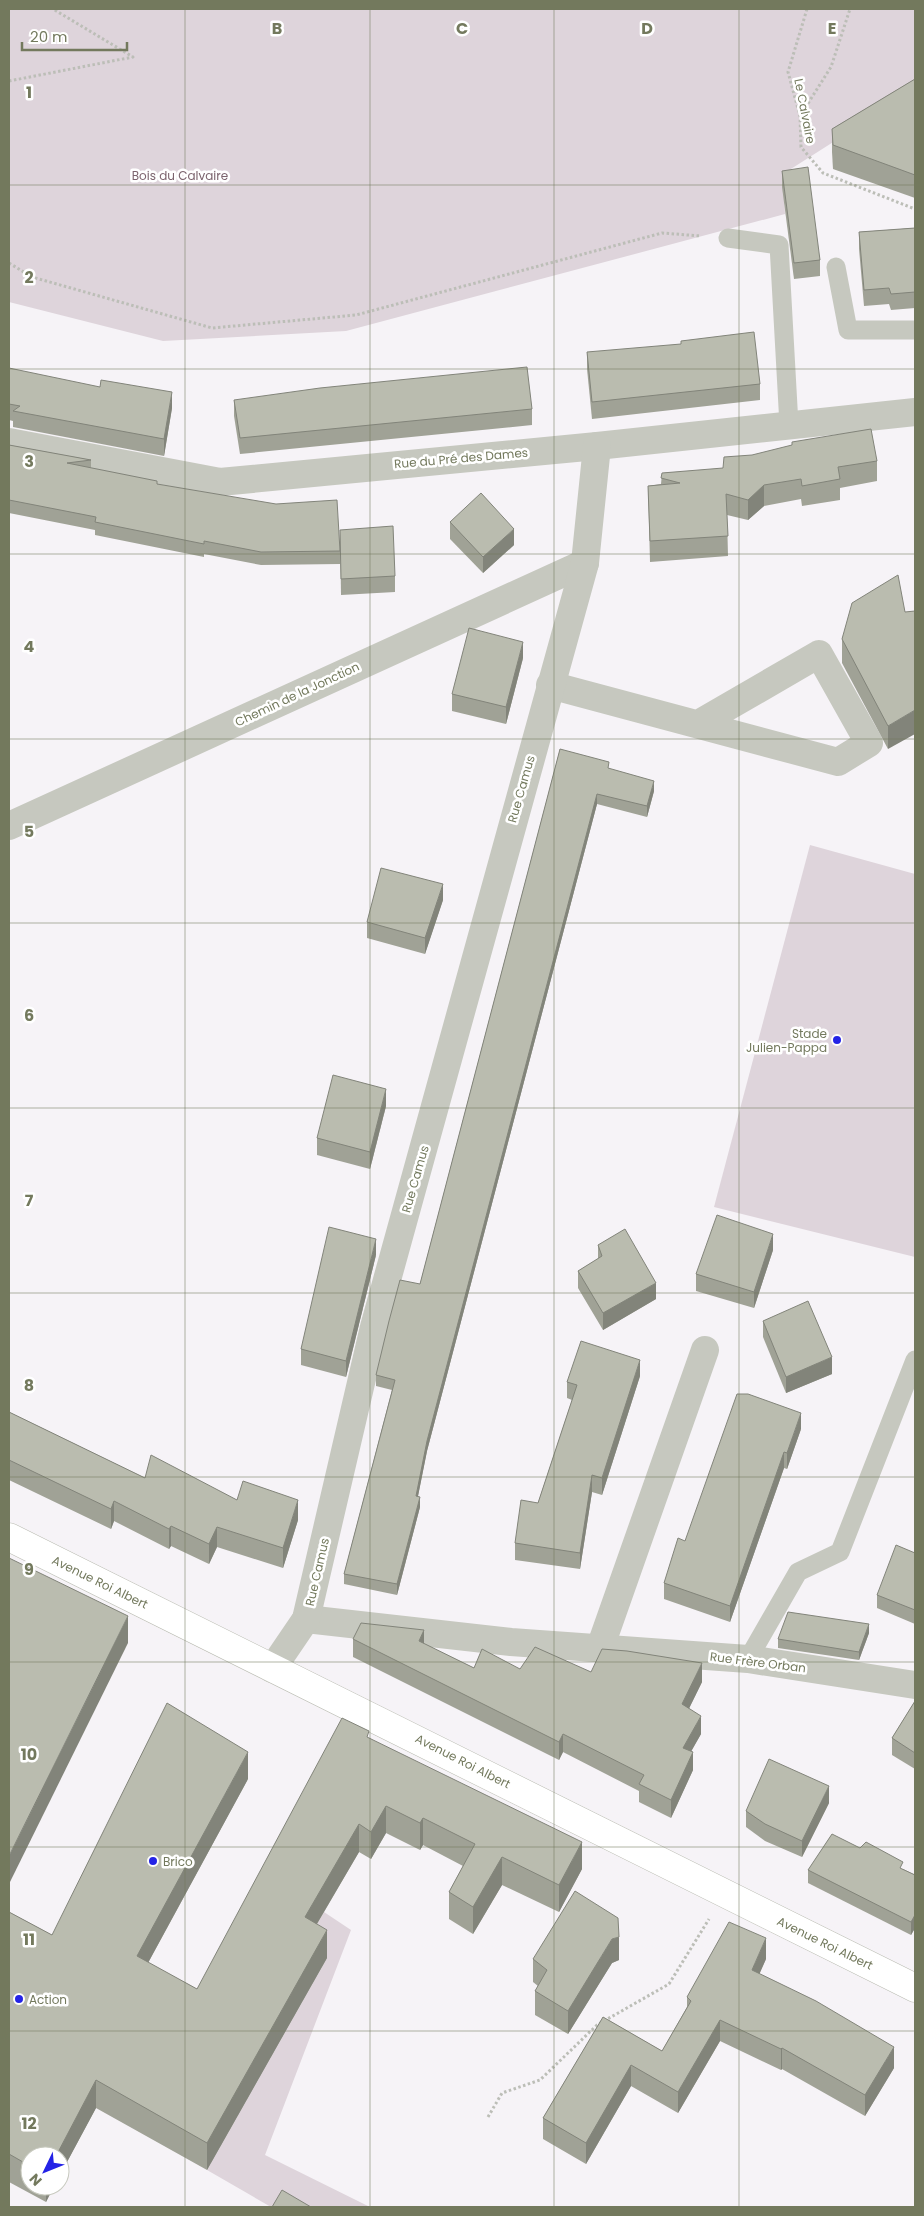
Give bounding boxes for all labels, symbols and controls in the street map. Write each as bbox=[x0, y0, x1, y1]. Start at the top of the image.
text: B bbox=[272, 17, 282, 40]
text: C bbox=[456, 17, 468, 40]
text: D bbox=[641, 17, 653, 40]
text: E bbox=[828, 17, 836, 40]
scale bar bbox=[22, 20, 128, 52]
text: 20 m bbox=[30, 26, 68, 47]
street label: Le Calvaire bbox=[790, 77, 820, 145]
text: 1 bbox=[26, 81, 32, 104]
park label: Bois du Calvaire bbox=[132, 167, 228, 184]
text: 2 bbox=[24, 266, 34, 289]
street label: Rue du Pré des Dames bbox=[393, 444, 529, 472]
text: 3 bbox=[24, 450, 34, 473]
text: 4 bbox=[24, 635, 35, 658]
street label: Chemin de la Jonction bbox=[232, 658, 362, 730]
street label: Rue Camus bbox=[503, 753, 539, 825]
text: 5 bbox=[24, 820, 34, 843]
text: 6 bbox=[24, 1004, 34, 1027]
place label: Stade Julien-Pappa bbox=[746, 1025, 827, 1056]
marker: Stade Julien-Pappa bbox=[831, 1034, 843, 1046]
street label: Rue Camus bbox=[397, 1143, 433, 1215]
text: 7 bbox=[25, 1189, 34, 1212]
text: 8 bbox=[24, 1374, 34, 1397]
street label: Rue Camus bbox=[301, 1536, 333, 1608]
street label: Avenue Roi Albert bbox=[49, 1551, 151, 1613]
text: 9 bbox=[24, 1558, 34, 1581]
street label: Rue Frère Orban bbox=[709, 1648, 807, 1676]
street label: Avenue Roi Albert bbox=[412, 1730, 514, 1792]
text: 10 bbox=[21, 1743, 37, 1766]
place label: Brico bbox=[163, 1853, 193, 1870]
marker: Brico bbox=[147, 1855, 159, 1867]
street label: Avenue Roi Albert bbox=[774, 1912, 876, 1974]
text: 11 bbox=[23, 1928, 35, 1951]
place label: Action bbox=[29, 1991, 67, 2008]
marker: Action bbox=[13, 1993, 25, 2005]
text: 12 bbox=[21, 2112, 37, 2135]
north arrow bbox=[20, 2146, 70, 2196]
text: N bbox=[25, 2169, 46, 2191]

